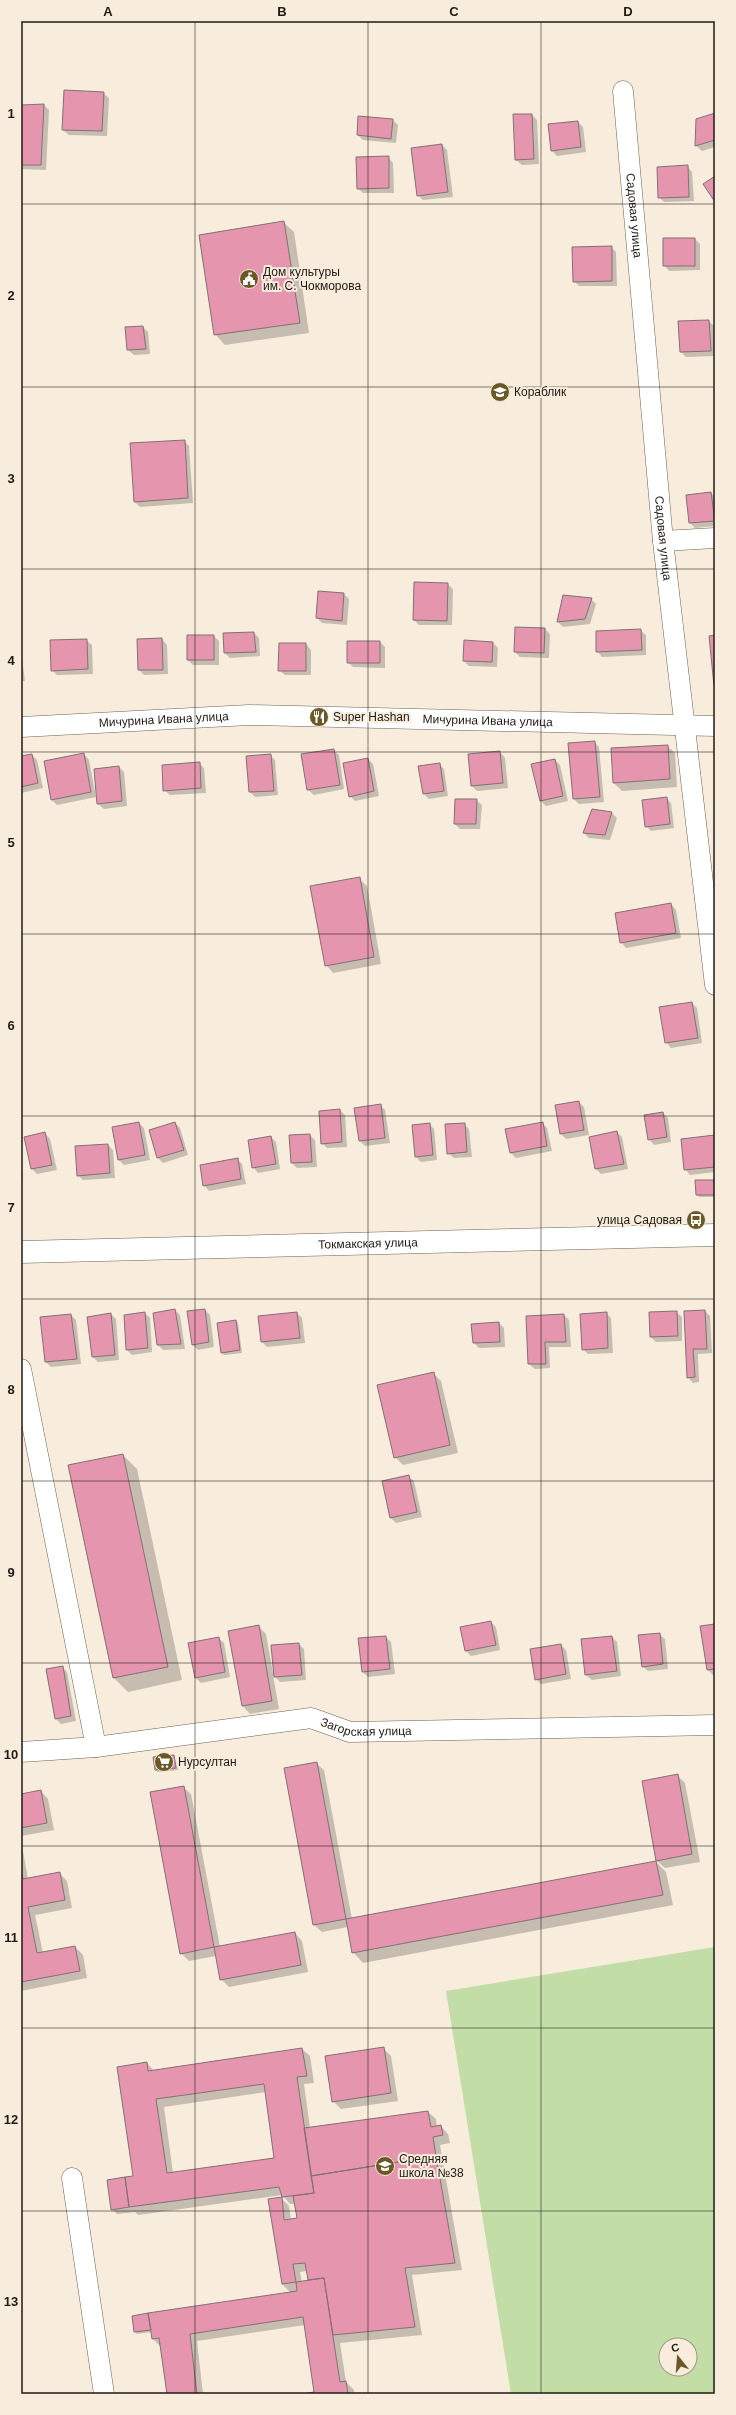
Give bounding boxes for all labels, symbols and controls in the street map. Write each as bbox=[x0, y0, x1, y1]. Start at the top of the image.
text: A bbox=[103, 4, 113, 19]
text: B bbox=[277, 4, 287, 19]
text: C bbox=[449, 4, 459, 19]
text: D bbox=[623, 4, 633, 19]
text: 1 bbox=[7, 106, 15, 121]
street label: Садовая улица bbox=[623, 173, 645, 259]
place label: Дом культуры им. С. Чокморова bbox=[263, 265, 361, 293]
public building icon: Дом культуры им. С. Чокморова bbox=[238, 268, 260, 290]
text: 2 bbox=[7, 288, 15, 303]
school or university icon: Кораблик bbox=[489, 381, 511, 403]
place label: Кораблик bbox=[514, 385, 567, 399]
text: 3 bbox=[7, 471, 15, 486]
street label: Садовая улица bbox=[652, 495, 675, 582]
text: 4 bbox=[7, 653, 15, 668]
restaurant icon: Super Hashan bbox=[308, 706, 330, 728]
street label: Мичурина Ивана улица bbox=[98, 709, 229, 730]
place label: Super Hashan bbox=[333, 710, 410, 724]
street label: Мичурина Ивана улица bbox=[422, 712, 553, 729]
text: 5 bbox=[7, 835, 15, 850]
text: 6 bbox=[7, 1018, 15, 1033]
text: 7 bbox=[7, 1200, 15, 1215]
bus stop icon: улица Садовая bbox=[685, 1209, 707, 1231]
place label: улица Садовая bbox=[597, 1213, 682, 1227]
street label: Токмакская улица bbox=[318, 1235, 418, 1252]
text: 8 bbox=[7, 1382, 15, 1397]
text: 9 bbox=[7, 1565, 15, 1580]
street label: Загорская улица bbox=[319, 1715, 412, 1739]
text: 10 bbox=[4, 1747, 18, 1762]
supermarket icon: Нурсултан bbox=[153, 1751, 175, 1773]
place label: Нурсултан bbox=[178, 1755, 237, 1769]
text: 11 bbox=[4, 1930, 18, 1945]
text: 12 bbox=[4, 2112, 18, 2127]
place label: Средняя школа №38 bbox=[399, 2152, 464, 2180]
school or university icon: Средняя школа №38 bbox=[374, 2155, 396, 2177]
text: 13 bbox=[4, 2294, 18, 2309]
north arrow bbox=[658, 2337, 698, 2377]
text: С bbox=[670, 2341, 681, 2354]

